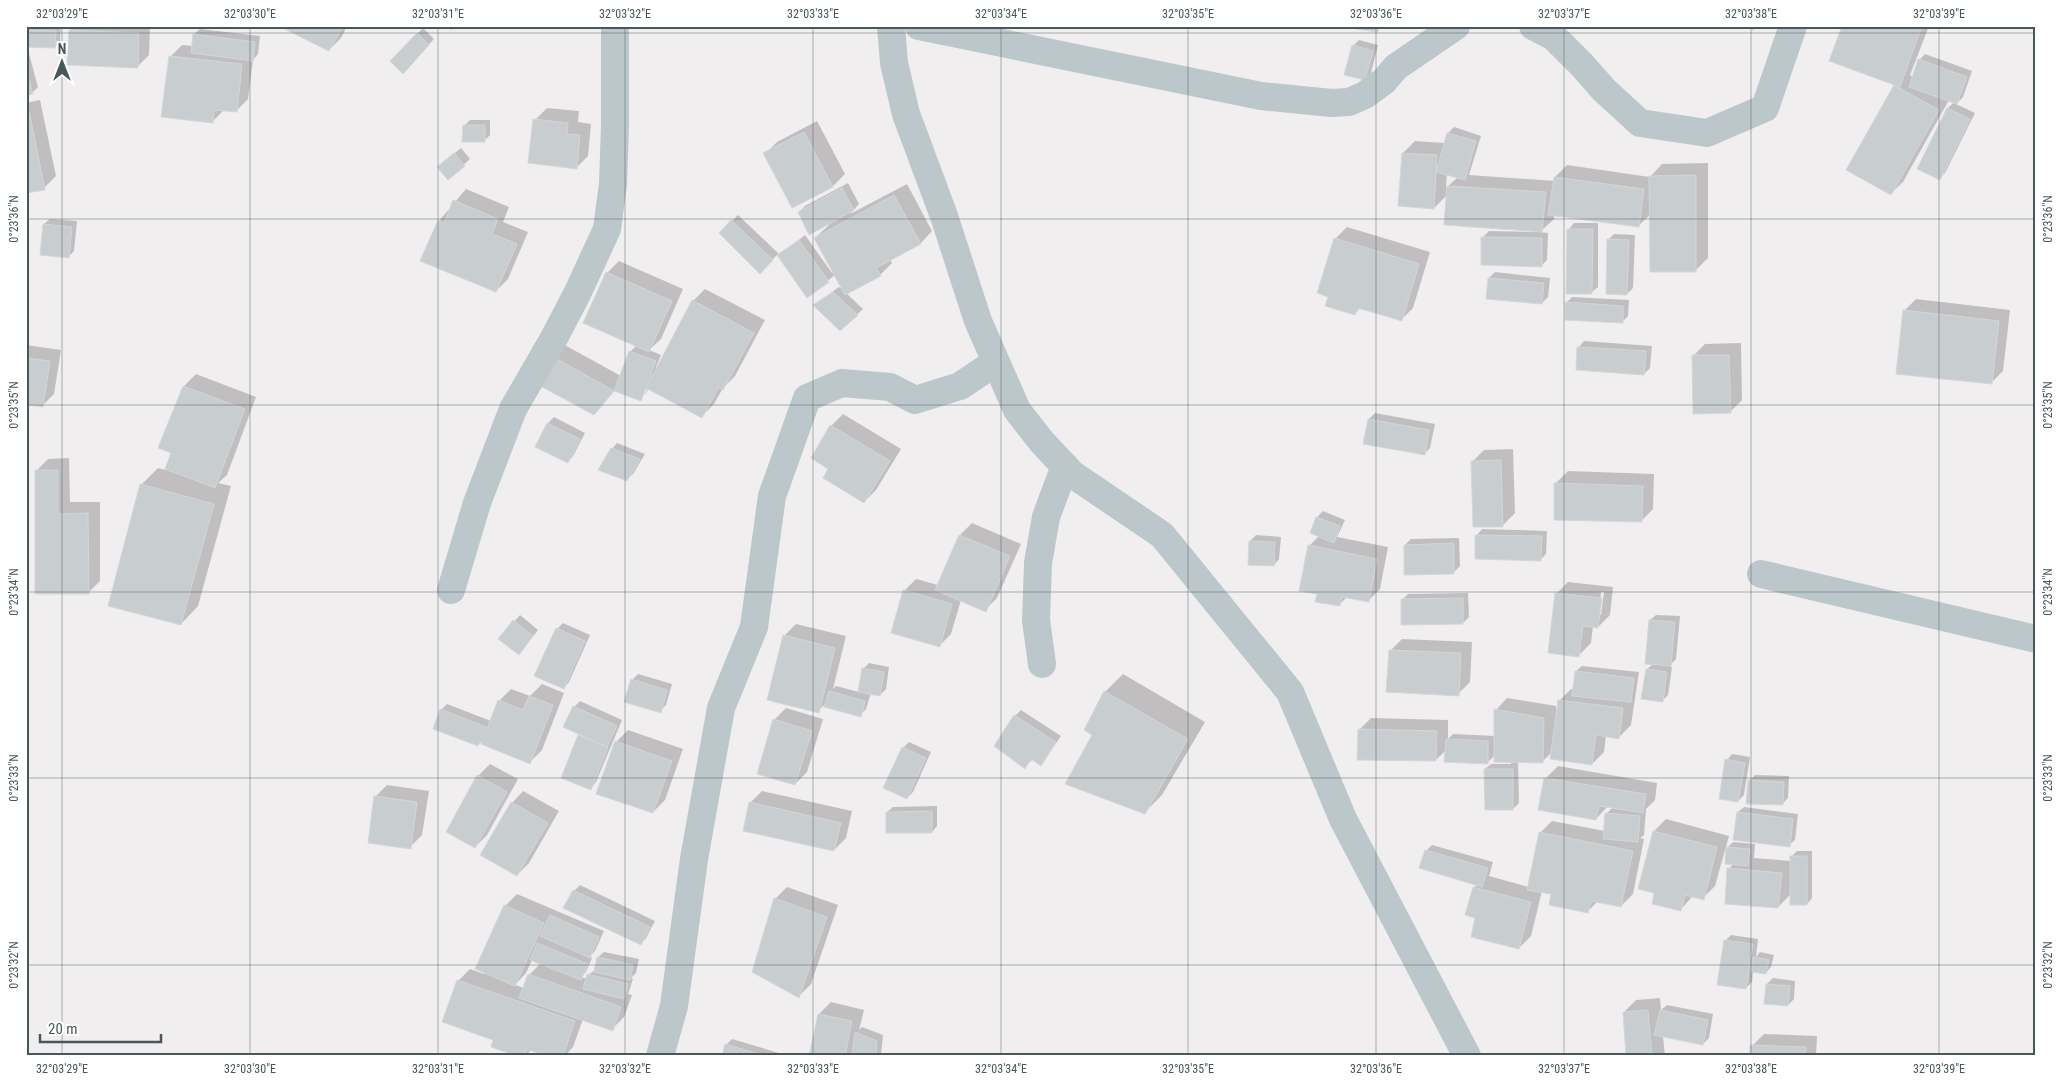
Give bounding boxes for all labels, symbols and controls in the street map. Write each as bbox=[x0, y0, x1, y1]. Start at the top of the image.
text: 32°03'29"E bbox=[36, 7, 88, 21]
text: 32°03'30"E bbox=[224, 7, 276, 21]
text: 32°03'31"E bbox=[412, 7, 464, 21]
text: 32°03'32"E bbox=[599, 7, 651, 21]
text: 32°03'33"E bbox=[787, 7, 839, 21]
text: 32°03'34"E bbox=[975, 7, 1027, 21]
text: 32°03'35"E bbox=[1162, 7, 1214, 21]
text: 32°03'36"E bbox=[1350, 7, 1402, 21]
text: 32°03'37"E bbox=[1538, 7, 1590, 21]
text: 32°03'38"E bbox=[1725, 7, 1777, 21]
text: 32°03'39"E bbox=[1913, 7, 1965, 21]
north arrow bbox=[38, 38, 88, 88]
text: N bbox=[58, 41, 66, 57]
text: 0°23'36"N bbox=[7, 195, 21, 243]
text: 0°23'36"N bbox=[2041, 195, 2055, 243]
text: 0°23'35"N bbox=[7, 381, 21, 429]
text: 0°23'35"N bbox=[2041, 381, 2055, 429]
text: 0°23'34"N bbox=[7, 568, 21, 616]
text: 0°23'34"N bbox=[2041, 568, 2055, 616]
text: 0°23'33"N bbox=[7, 754, 21, 802]
text: 0°23'33"N bbox=[2041, 754, 2055, 802]
text: 0°23'32"N bbox=[7, 941, 21, 989]
text: 0°23'32"N bbox=[2041, 941, 2055, 989]
scale bar bbox=[40, 1012, 161, 1044]
text: 20 m bbox=[48, 1020, 78, 1038]
text: 32°03'29"E bbox=[36, 1062, 88, 1076]
text: 32°03'30"E bbox=[224, 1062, 276, 1076]
text: 32°03'31"E bbox=[412, 1062, 464, 1076]
text: 32°03'32"E bbox=[599, 1062, 651, 1076]
text: 32°03'33"E bbox=[787, 1062, 839, 1076]
text: 32°03'34"E bbox=[975, 1062, 1027, 1076]
text: 32°03'35"E bbox=[1162, 1062, 1214, 1076]
text: 32°03'36"E bbox=[1350, 1062, 1402, 1076]
text: 32°03'37"E bbox=[1538, 1062, 1590, 1076]
text: 32°03'38"E bbox=[1725, 1062, 1777, 1076]
text: 32°03'39"E bbox=[1913, 1062, 1965, 1076]

